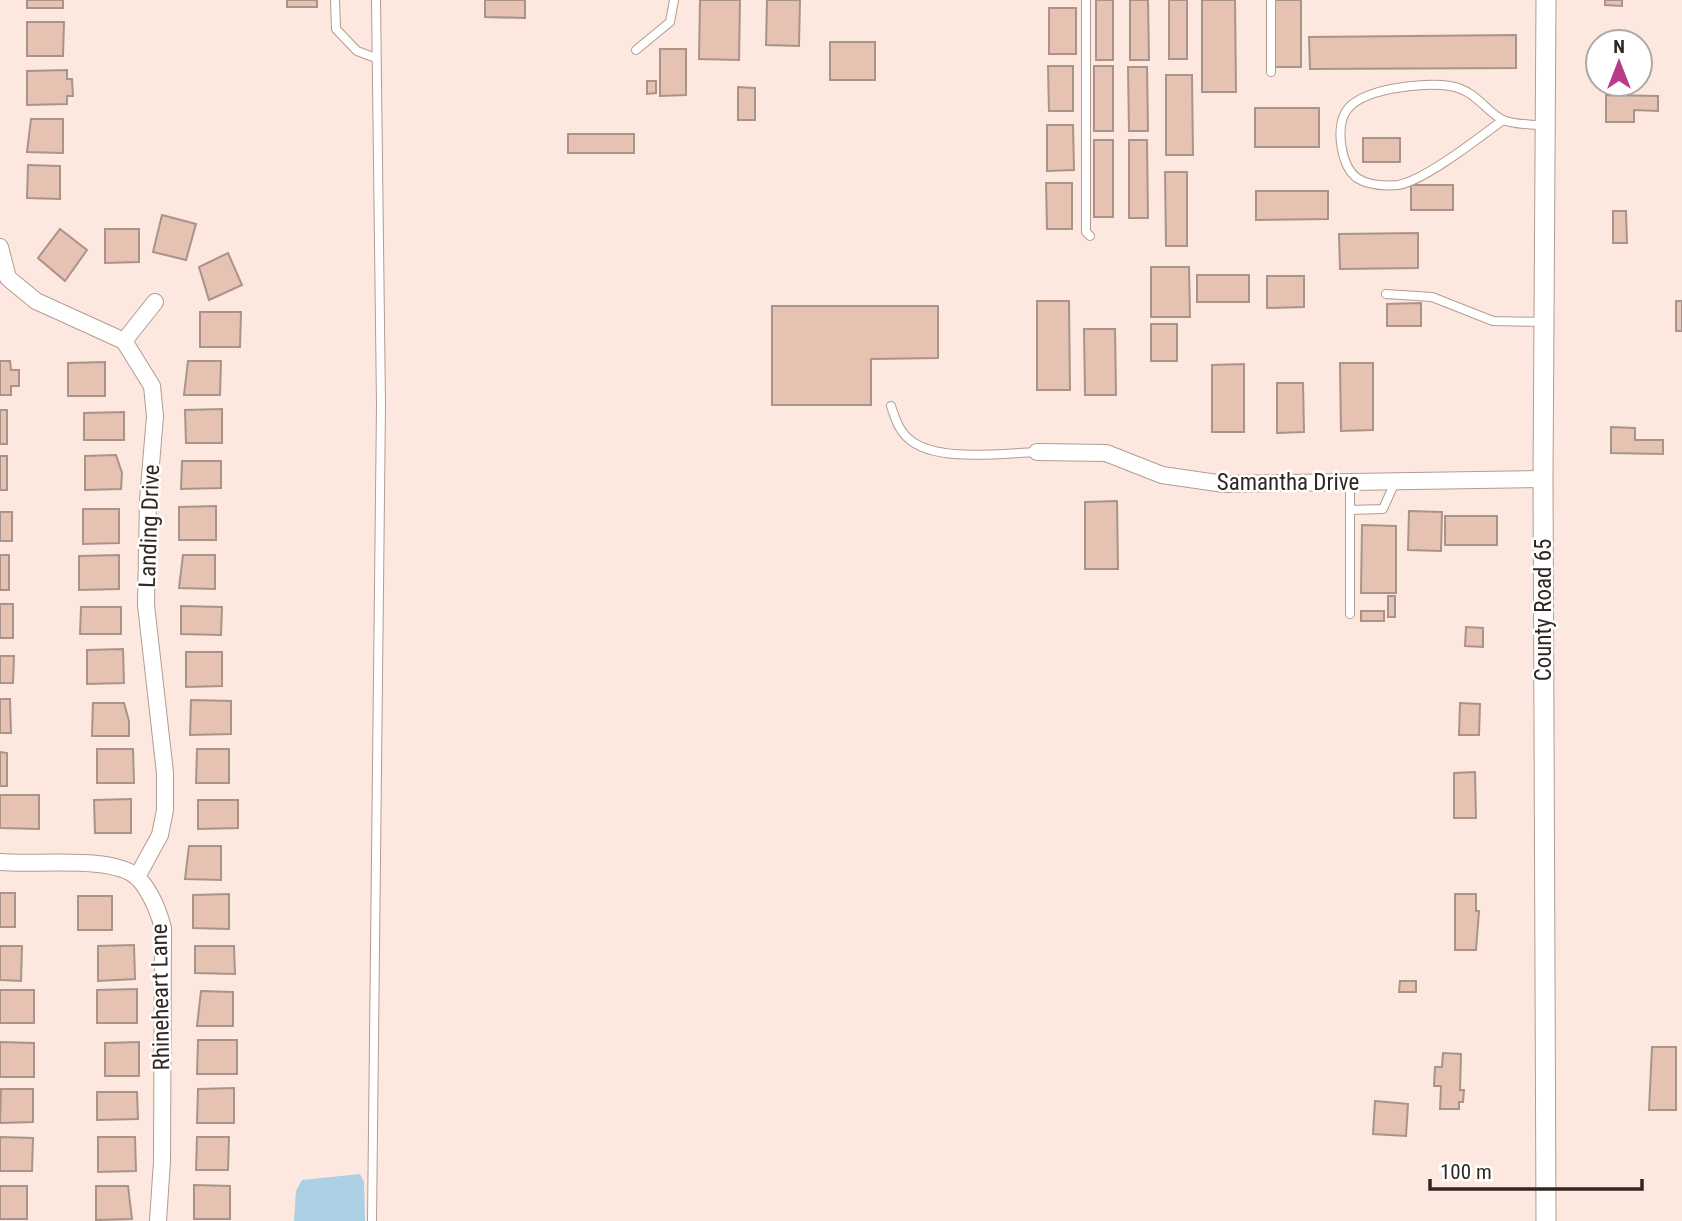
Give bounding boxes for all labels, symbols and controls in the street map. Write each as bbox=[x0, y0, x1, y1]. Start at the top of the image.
north arrow bbox=[1584, 28, 1654, 98]
text: N bbox=[1613, 35, 1625, 58]
street label: Landing Drive bbox=[134, 464, 165, 588]
street label: Samantha Drive bbox=[1217, 469, 1359, 496]
street label: County Road 65 bbox=[1530, 539, 1557, 681]
street label: Rhineheart Lane bbox=[146, 923, 175, 1071]
scale bar bbox=[1430, 1148, 1642, 1192]
text: 100 m bbox=[1440, 1160, 1492, 1184]

